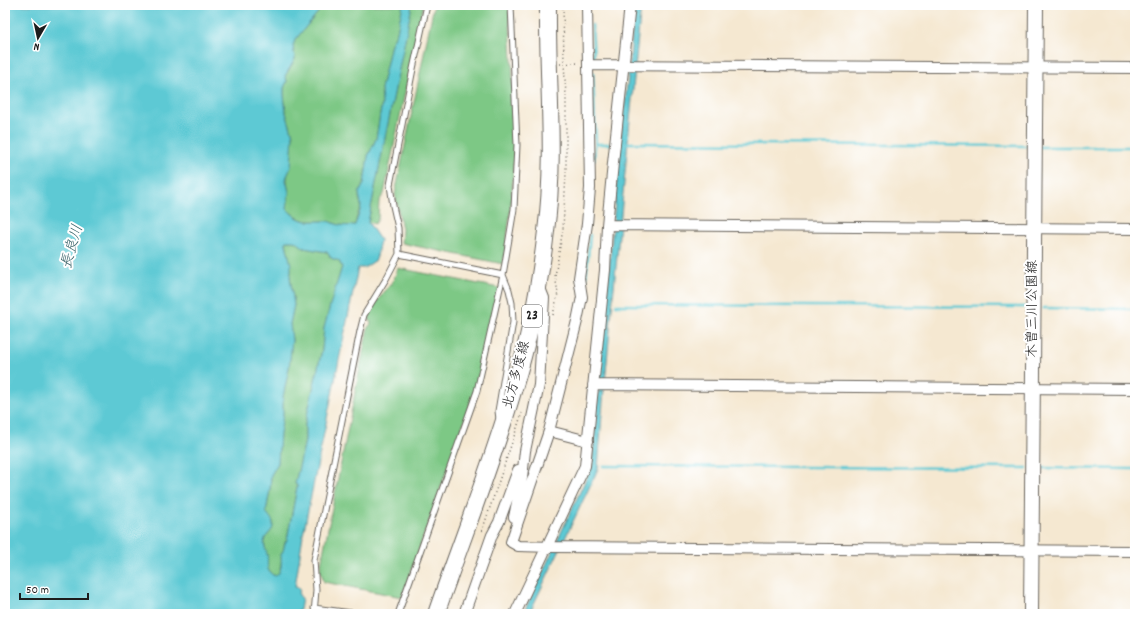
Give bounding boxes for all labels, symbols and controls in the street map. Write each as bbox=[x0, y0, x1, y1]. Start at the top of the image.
north arrow bbox=[18, 18, 58, 58]
text: N bbox=[32, 37, 41, 54]
water label: 長良川 bbox=[56, 222, 90, 272]
street label: 木曽三川公園線 bbox=[1023, 260, 1043, 358]
road number: 23 bbox=[522, 305, 542, 327]
street label: 北方多度線 bbox=[498, 339, 536, 411]
scale bar bbox=[20, 575, 88, 601]
text: 50 m bbox=[26, 582, 49, 599]

